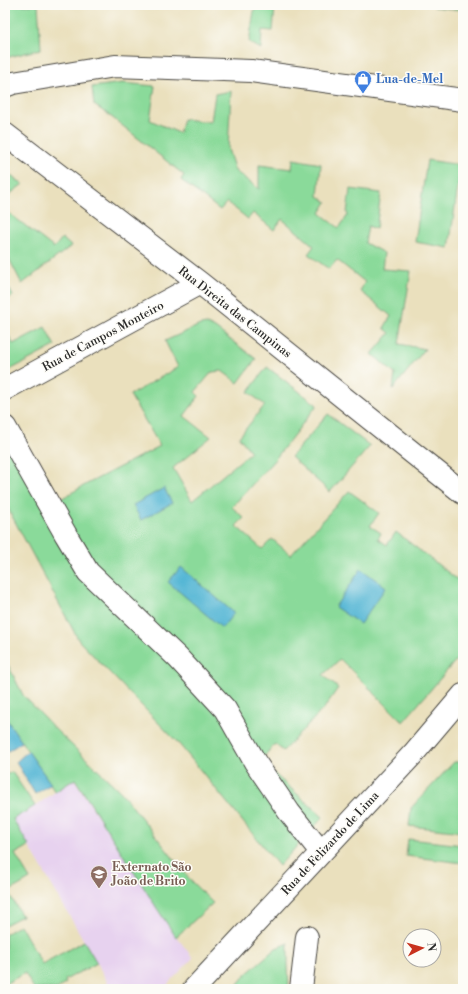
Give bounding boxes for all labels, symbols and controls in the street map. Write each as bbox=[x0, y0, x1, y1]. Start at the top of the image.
shop icon: Lua-de-Mel bbox=[353, 69, 373, 94]
place label: Lua-de-Mel bbox=[376, 72, 443, 87]
street label: Rua Direita das Campinas bbox=[175, 263, 294, 361]
street label: Rua de Campos Monteiro bbox=[40, 298, 167, 375]
street label: Rua de Felizardo de Lima bbox=[278, 788, 383, 898]
place label: Externato São João de Brito bbox=[110, 860, 192, 889]
school or university icon: Externato São João de Brito bbox=[89, 864, 109, 889]
north arrow bbox=[402, 928, 442, 968]
text: N bbox=[424, 942, 438, 952]

